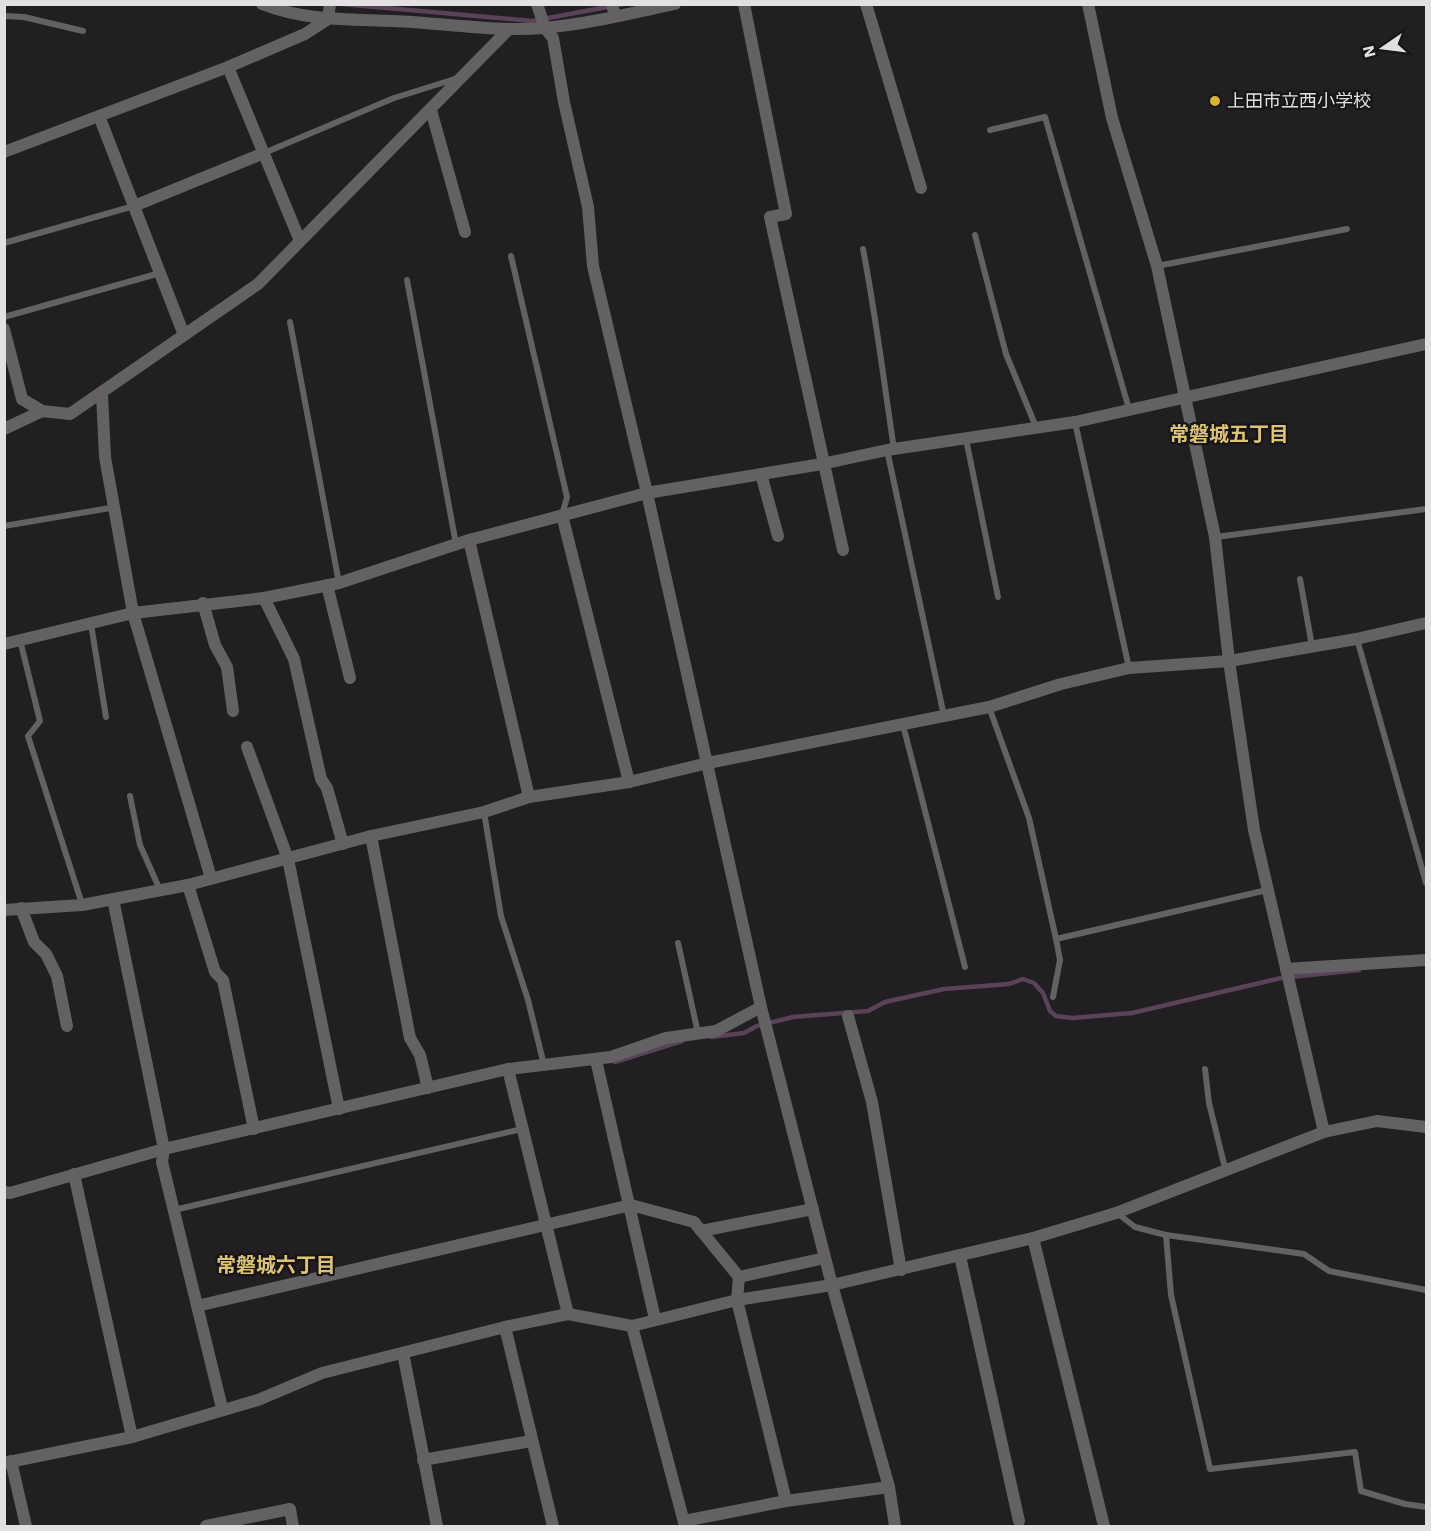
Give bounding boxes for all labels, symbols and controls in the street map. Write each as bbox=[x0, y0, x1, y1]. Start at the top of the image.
north arrow bbox=[1353, 18, 1413, 78]
text: N bbox=[1358, 43, 1380, 60]
place label: 上田市立西小学校 bbox=[1227, 90, 1371, 111]
marker: 上田市立西小学校 bbox=[1208, 94, 1222, 108]
district label: 常磐城五丁目 bbox=[1169, 422, 1289, 446]
district label: 常磐城六丁目 bbox=[216, 1253, 336, 1277]

